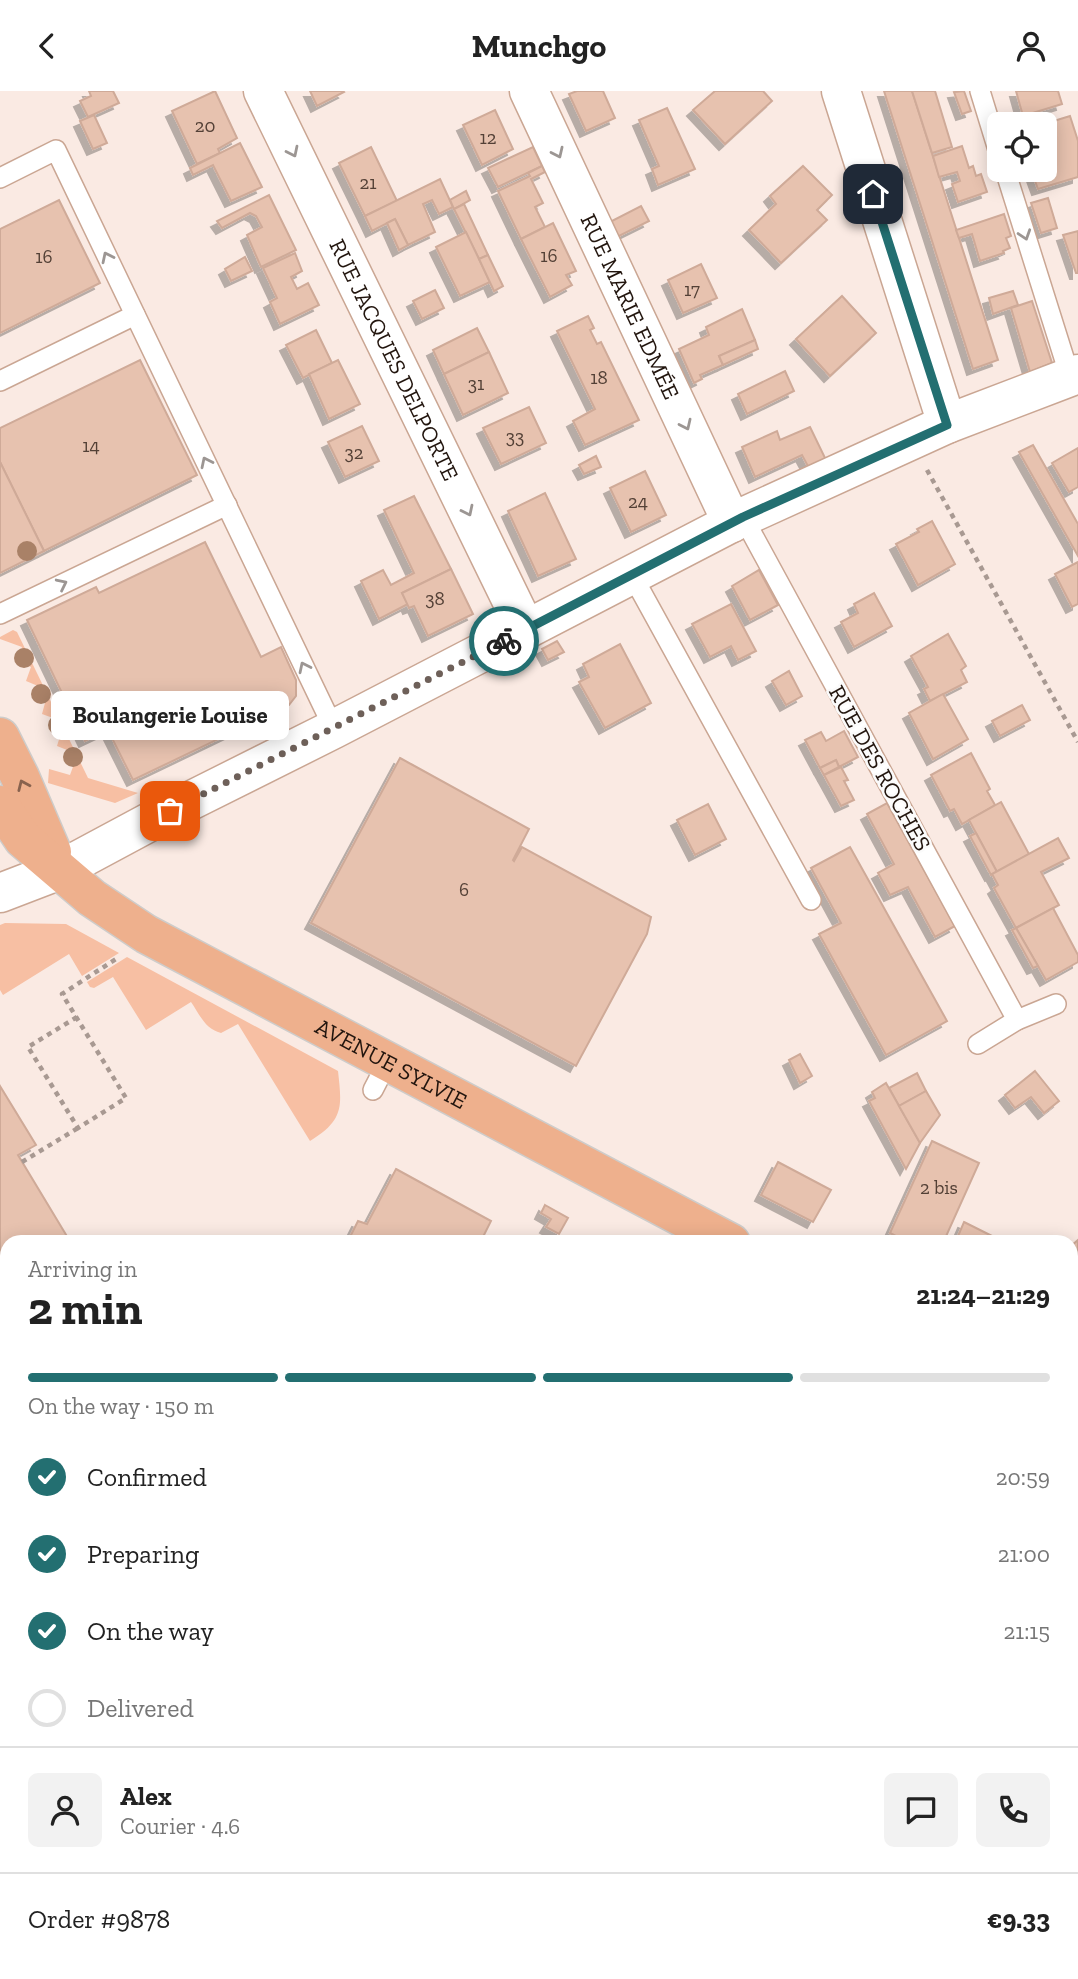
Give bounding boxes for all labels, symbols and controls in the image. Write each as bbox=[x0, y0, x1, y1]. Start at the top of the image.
icon: back bbox=[28, 27, 66, 65]
text: Munchgo bbox=[472, 27, 606, 65]
icon: person bbox=[1012, 27, 1050, 65]
map controls bbox=[987, 112, 1057, 182]
button: locate bbox=[987, 112, 1057, 182]
house number: 20 bbox=[195, 114, 215, 137]
house number: 12 bbox=[479, 126, 497, 149]
one-way arrow bbox=[285, 145, 299, 157]
one-way arrow bbox=[550, 146, 564, 158]
pin bbox=[843, 164, 903, 224]
house number: 21 bbox=[359, 171, 377, 194]
icon: home bbox=[854, 175, 892, 213]
street label: RUE MARIE EDMÉE bbox=[575, 209, 686, 404]
one-way arrow bbox=[1017, 228, 1031, 240]
street label: RUE JACQUES DELPORTE bbox=[323, 234, 465, 485]
house number: 16 bbox=[540, 244, 558, 267]
house number: 16 bbox=[35, 245, 53, 268]
one-way arrow bbox=[102, 252, 116, 264]
house number: 17 bbox=[684, 278, 700, 301]
house number: 18 bbox=[590, 366, 608, 389]
house number: 31 bbox=[468, 372, 484, 395]
one-way arrow bbox=[678, 418, 692, 431]
house number: 33 bbox=[506, 425, 524, 448]
house number: 14 bbox=[82, 434, 100, 457]
house number: 32 bbox=[344, 441, 364, 464]
one-way arrow bbox=[200, 457, 214, 469]
house number: 24 bbox=[628, 490, 648, 513]
one-way arrow bbox=[460, 504, 474, 516]
one-way arrow bbox=[54, 578, 67, 592]
house number: 38 bbox=[425, 587, 445, 610]
courier bbox=[469, 606, 539, 676]
icon: bike bbox=[485, 622, 523, 660]
one-way arrow bbox=[299, 662, 313, 674]
street label: RUE DES ROCHES bbox=[823, 680, 937, 856]
callout: Boulangerie Louise bbox=[51, 692, 289, 741]
text: Boulangerie Louise bbox=[72, 701, 268, 729]
one-way arrow bbox=[17, 779, 31, 792]
pin bbox=[140, 781, 200, 841]
icon: bag bbox=[151, 792, 189, 830]
house number: 6 bbox=[459, 878, 469, 901]
street label: AVENUE SYLVIE bbox=[311, 1012, 472, 1115]
house number: 2 bis bbox=[920, 1176, 958, 1199]
text: Arriving in bbox=[28, 1255, 137, 1283]
text: 21:24–21:29 bbox=[916, 1279, 1050, 1311]
text: 2 min bbox=[28, 1281, 143, 1336]
text: On the way · 150 m bbox=[28, 1392, 214, 1420]
icon: check bbox=[28, 1458, 66, 1496]
text: Confirmed bbox=[87, 1461, 207, 1493]
text: 20:59 bbox=[996, 1463, 1050, 1491]
icon: check bbox=[28, 1535, 66, 1573]
text: Preparing bbox=[87, 1538, 199, 1570]
text: 21:00 bbox=[998, 1540, 1050, 1568]
icon: check bbox=[28, 1612, 66, 1650]
text: On the way bbox=[87, 1615, 214, 1647]
text: 21:15 bbox=[1004, 1617, 1050, 1645]
text: Delivered bbox=[87, 1692, 194, 1724]
button: person bbox=[28, 1773, 102, 1847]
button: chat bbox=[884, 1773, 958, 1847]
button: phone bbox=[976, 1773, 1050, 1847]
text: Alex bbox=[120, 1780, 172, 1812]
text: Courier · 4.6 bbox=[120, 1812, 240, 1840]
text: Order #9878 bbox=[28, 1903, 170, 1935]
text: €9.33 bbox=[987, 1903, 1050, 1935]

